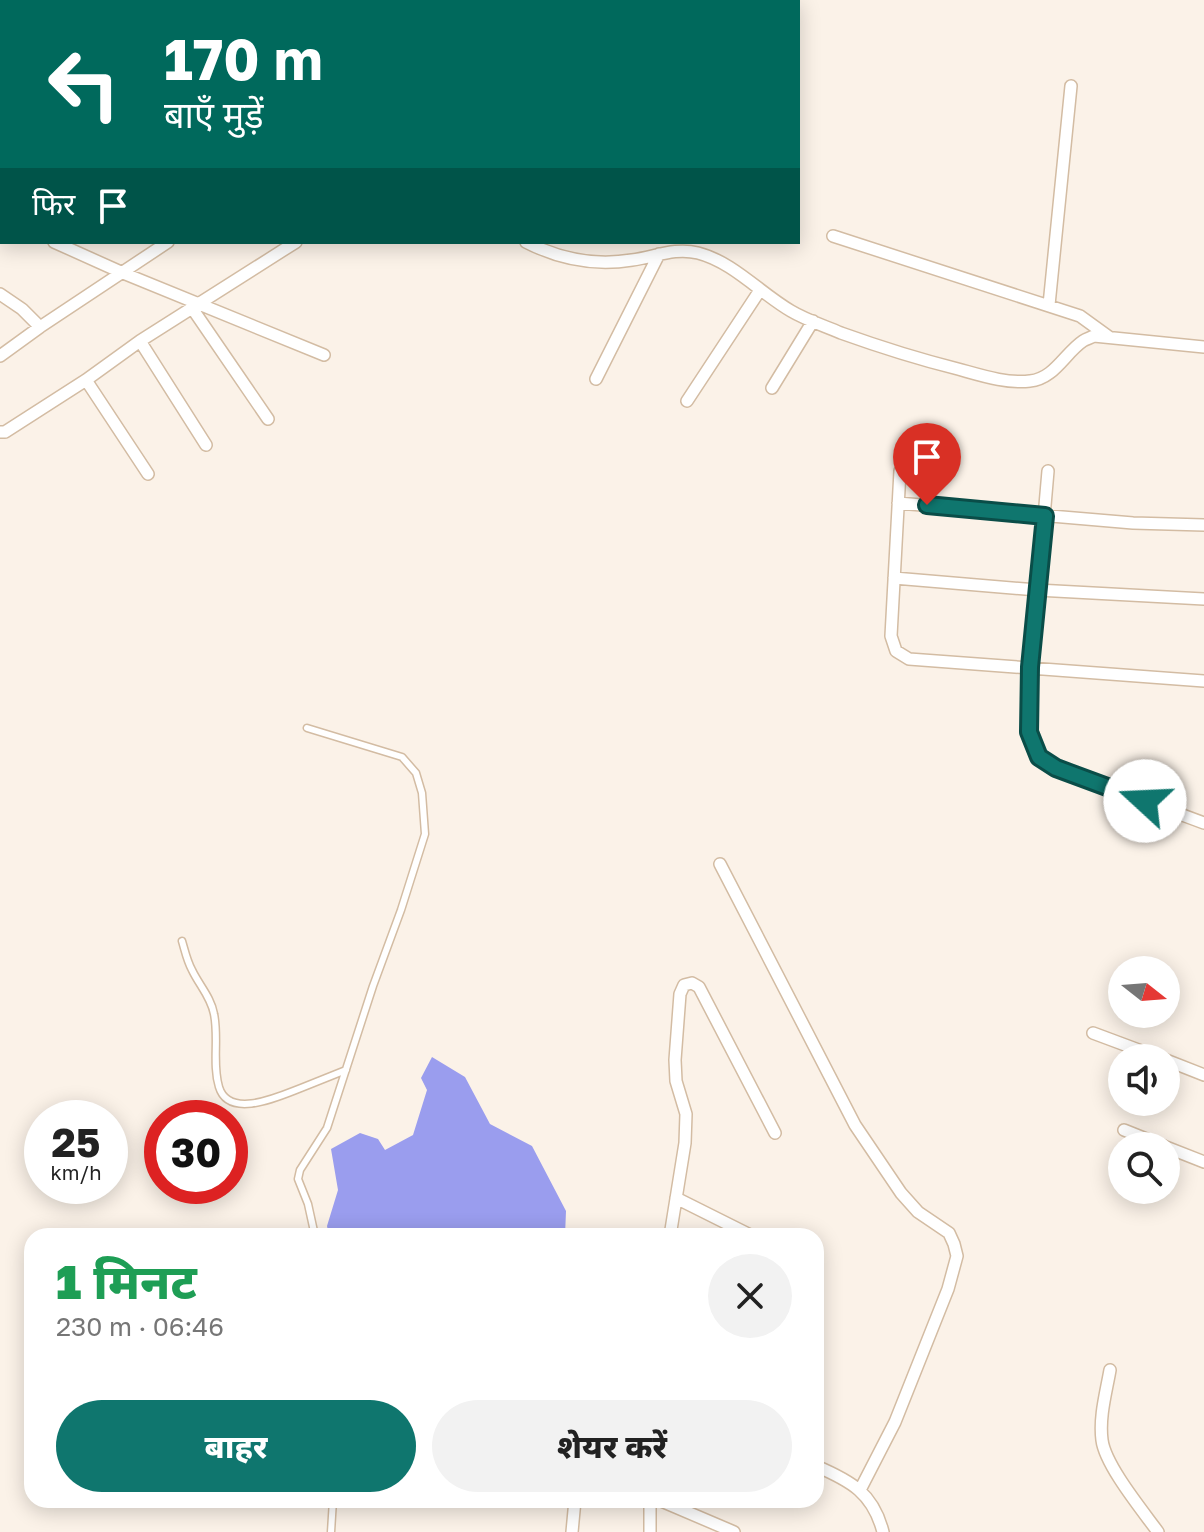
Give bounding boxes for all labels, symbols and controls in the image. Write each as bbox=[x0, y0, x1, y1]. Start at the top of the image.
text: 170 m bbox=[164, 25, 323, 92]
icon: left bbox=[32, 32, 136, 136]
text: बाएँ मुड़ें bbox=[164, 93, 264, 136]
icon: arrive bbox=[91, 184, 135, 228]
text: फिर bbox=[32, 186, 75, 222]
pin bbox=[893, 423, 961, 505]
icon: arrive bbox=[905, 435, 949, 479]
position arrow bbox=[1103, 759, 1187, 843]
north arrow bbox=[1108, 956, 1180, 1028]
map controls bbox=[1108, 956, 1180, 1204]
button: sound bbox=[1108, 1044, 1180, 1116]
speed limit sign: 30 bbox=[144, 1100, 248, 1204]
text: 25 bbox=[52, 1118, 100, 1166]
button: search bbox=[1108, 1132, 1180, 1204]
text: km/h bbox=[51, 1160, 101, 1184]
text: 1 मिनट bbox=[56, 1252, 197, 1310]
button: close bbox=[708, 1254, 792, 1338]
text: 230 m · 06:46 bbox=[56, 1311, 224, 1342]
button: बाहर bbox=[56, 1400, 416, 1492]
button: शेयर करें bbox=[432, 1400, 792, 1492]

